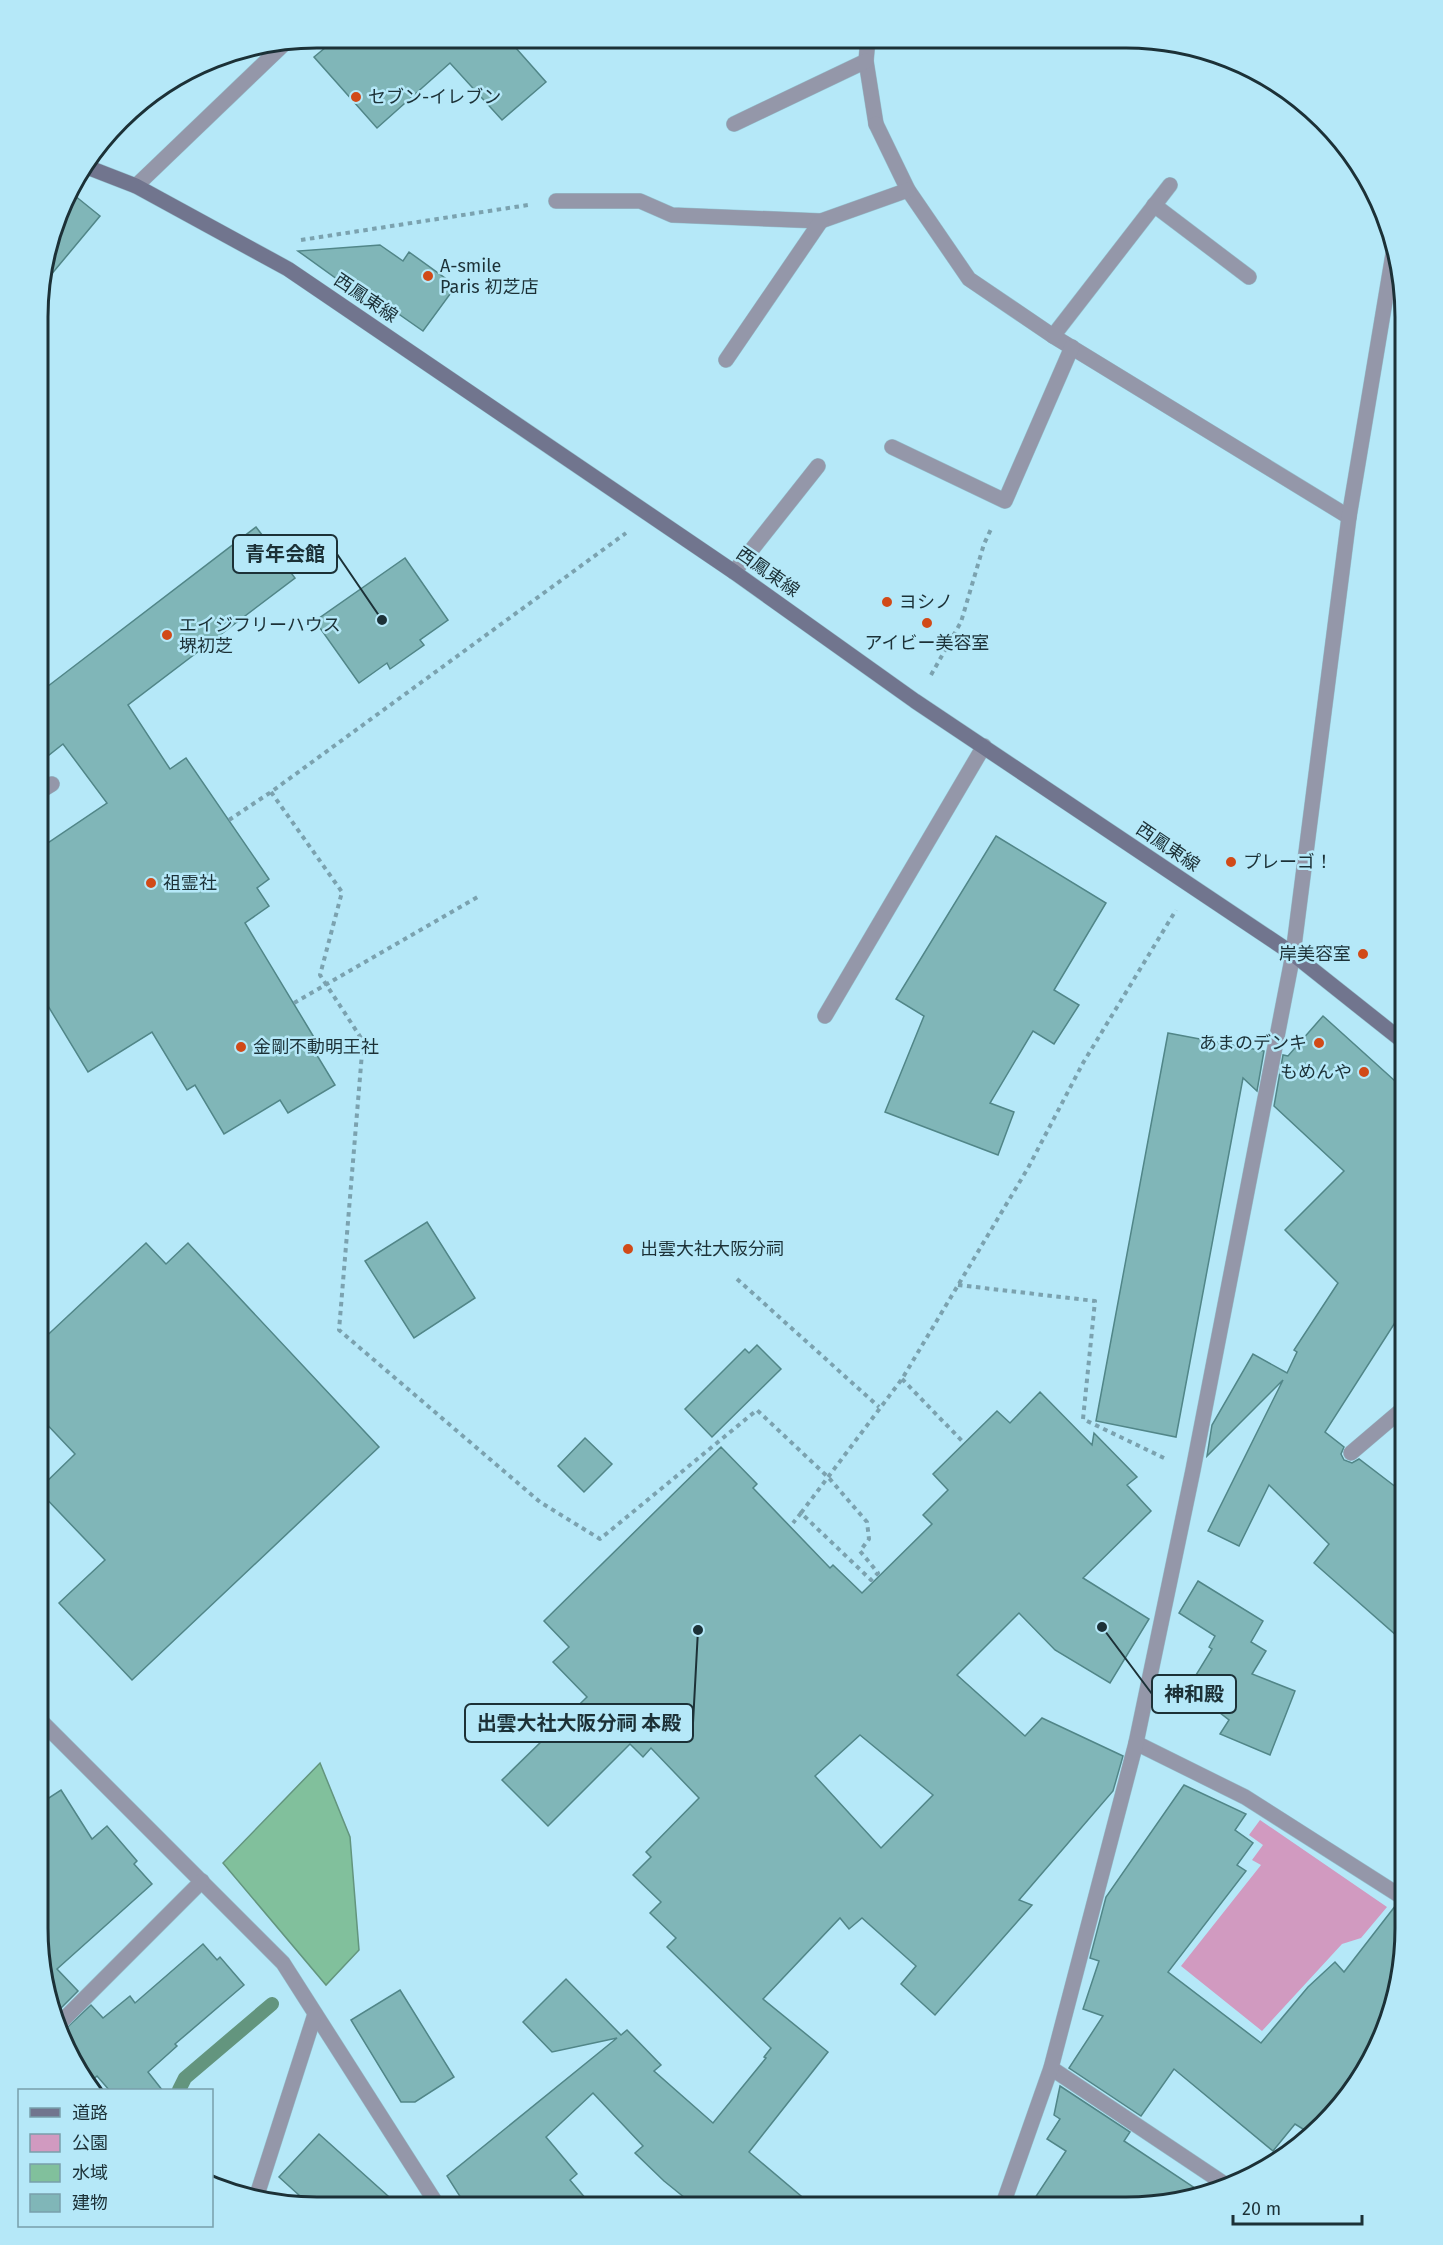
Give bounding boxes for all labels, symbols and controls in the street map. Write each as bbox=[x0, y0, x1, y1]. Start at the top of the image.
place label: セブン-イレブン bbox=[368, 86, 501, 108]
marker: セブン-イレブン bbox=[349, 90, 363, 104]
place label: A-smile Paris 初芝店 bbox=[440, 255, 538, 298]
street label: 西鳳東線 bbox=[330, 269, 402, 327]
marker: A-smile Paris 初芝店 bbox=[421, 269, 435, 283]
callout: 青年会館 bbox=[233, 535, 337, 573]
text: 青年会館 bbox=[245, 542, 325, 566]
street label: 西鳳東線 bbox=[732, 542, 804, 602]
place label: ヨシノ bbox=[899, 591, 953, 613]
marker: ヨシノ bbox=[880, 595, 894, 609]
place label: エイジフリーハウス 堺初芝 bbox=[179, 614, 341, 657]
marker: アイビー美容室 bbox=[920, 616, 934, 630]
marker: エイジフリーハウス 堺初芝 bbox=[160, 628, 174, 642]
place label: アイビー美容室 bbox=[864, 632, 990, 654]
street label: 西鳳東線 bbox=[1132, 818, 1204, 876]
place label: プレーゴ！ bbox=[1243, 851, 1333, 873]
marker: プレーゴ！ bbox=[1224, 855, 1238, 869]
place label: 祖霊社 bbox=[163, 872, 217, 894]
marker: 祖霊社 bbox=[144, 876, 158, 890]
place label: 岸美容室 bbox=[1279, 943, 1351, 965]
marker: 岸美容室 bbox=[1356, 947, 1370, 961]
place label: あまのデンキ bbox=[1199, 1032, 1307, 1054]
place label: 金剛不動明王社 bbox=[253, 1036, 379, 1058]
marker: あまのデンキ bbox=[1312, 1036, 1326, 1050]
marker: 金剛不動明王社 bbox=[234, 1040, 248, 1054]
place label: もめんや bbox=[1280, 1061, 1352, 1083]
marker: もめんや bbox=[1357, 1065, 1371, 1079]
place label: 出雲大社大阪分祠 bbox=[640, 1238, 784, 1260]
marker: 出雲大社大阪分祠 bbox=[621, 1242, 635, 1256]
callout: 神和殿 bbox=[1152, 1675, 1236, 1713]
text: 神和殿 bbox=[1164, 1682, 1224, 1706]
callout: 出雲大社大阪分祠 本殿 bbox=[465, 1704, 693, 1742]
text: 出雲大社大阪分祠 本殿 bbox=[477, 1711, 681, 1735]
legend bbox=[18, 2089, 213, 2227]
text: 道路 bbox=[72, 2102, 108, 2124]
text: 公園 bbox=[72, 2132, 108, 2154]
text: 水域 bbox=[72, 2162, 108, 2184]
scale bar bbox=[1233, 2188, 1362, 2226]
text: 建物 bbox=[72, 2192, 108, 2214]
text: 20 m bbox=[1242, 2198, 1281, 2220]

